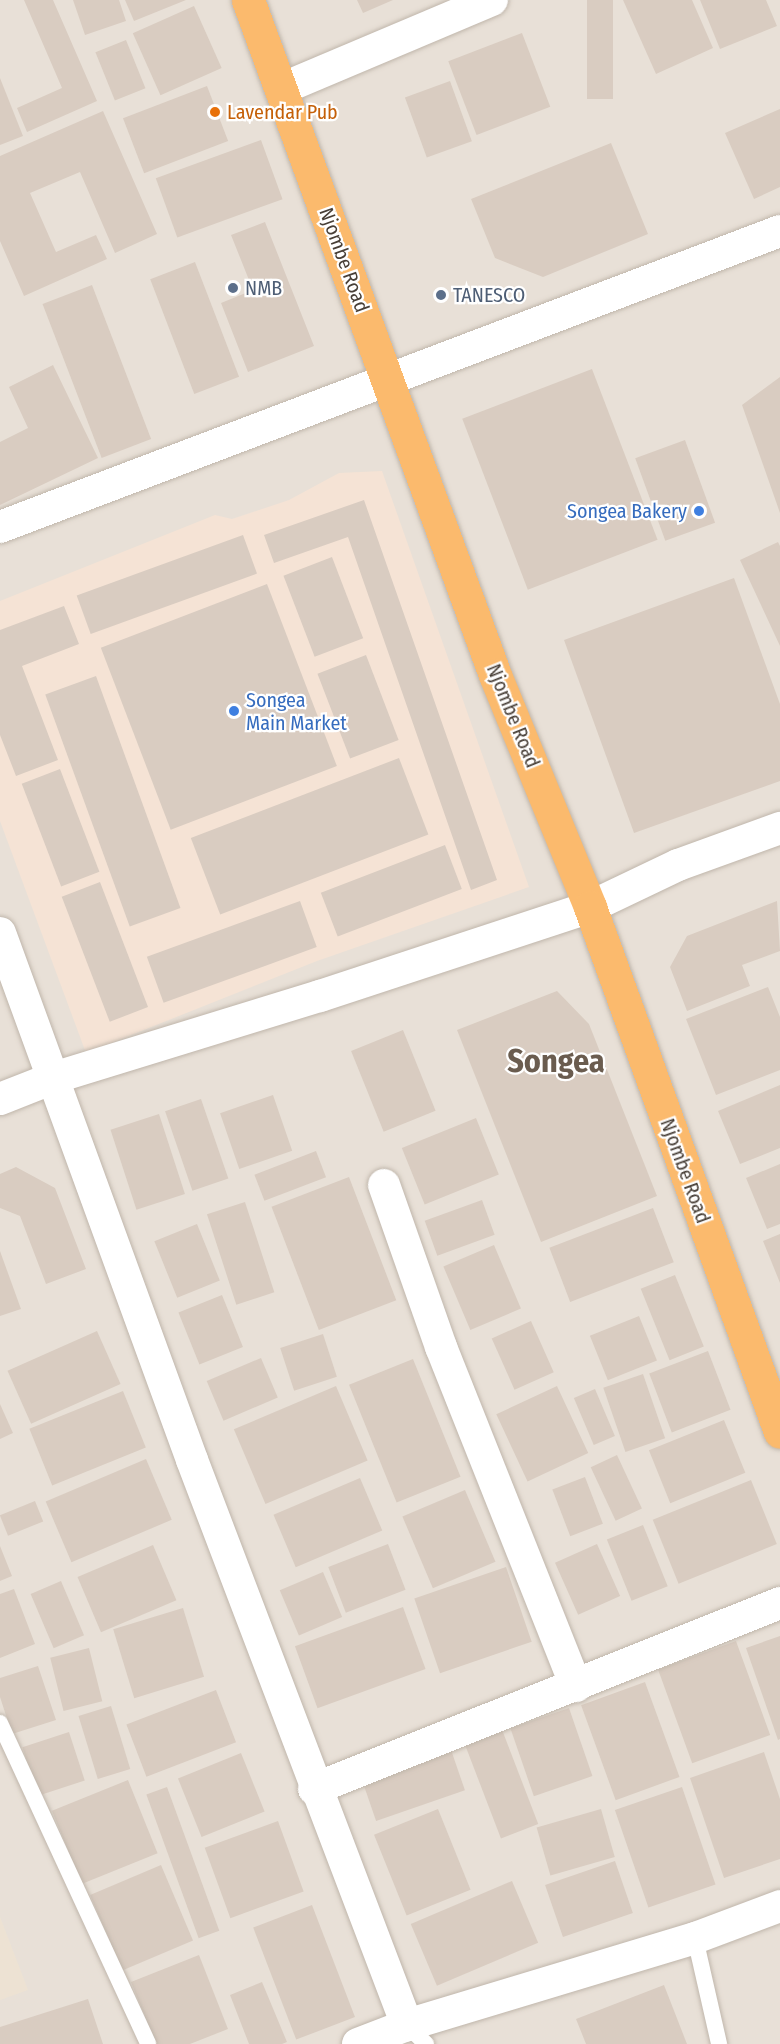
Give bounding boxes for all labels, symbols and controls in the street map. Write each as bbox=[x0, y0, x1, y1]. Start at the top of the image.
place label: Lavendar Pub bbox=[227, 100, 338, 124]
marker: Lavendar Pub bbox=[208, 105, 222, 119]
street label: Njombe Road bbox=[314, 204, 374, 316]
place label: NMB bbox=[245, 276, 282, 300]
marker: NMB bbox=[226, 281, 240, 295]
place label: TANESCO bbox=[453, 283, 525, 307]
marker: TANESCO bbox=[434, 288, 448, 302]
place label: Songea Bakery bbox=[567, 499, 687, 523]
marker: Songea Bakery bbox=[692, 504, 706, 518]
street label: Njombe Road bbox=[481, 661, 545, 771]
place label: Songea Main Market bbox=[246, 688, 347, 735]
marker: Songea Main Market bbox=[227, 704, 241, 718]
district label: Songea bbox=[507, 1042, 605, 1080]
street label: Njombe Road bbox=[655, 1115, 715, 1227]

